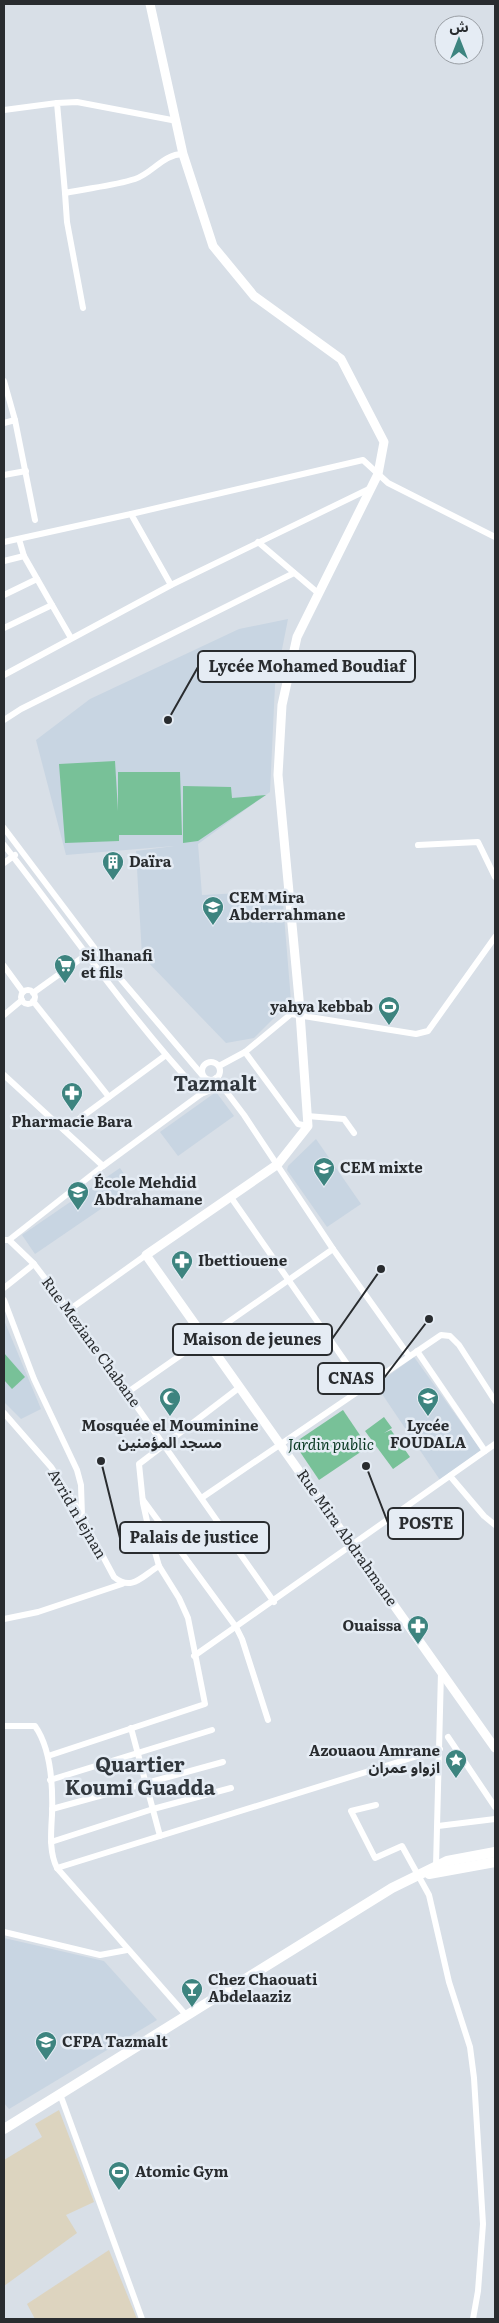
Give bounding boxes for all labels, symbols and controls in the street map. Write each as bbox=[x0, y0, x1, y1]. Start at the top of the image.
north arrow bbox=[434, 15, 484, 65]
text: ش bbox=[449, 16, 469, 36]
callout: Lycée Mohamed Boudiaf bbox=[198, 651, 415, 682]
text: Lycée Mohamed Boudiaf bbox=[208, 653, 408, 677]
place label: Daïra bbox=[129, 849, 172, 872]
building icon: Daïra bbox=[101, 850, 125, 881]
place label: CEM Mira Abderrahmane bbox=[229, 885, 346, 925]
school or university icon: CEM Mira Abderrahmane bbox=[201, 895, 225, 926]
place label: Si lhanafi et fils bbox=[81, 943, 153, 983]
supermarket icon: Si lhanafi et fils bbox=[53, 953, 77, 984]
place label: yahya kebbab bbox=[270, 994, 373, 1017]
sports icon: yahya kebbab bbox=[377, 995, 401, 1026]
district label: Tazmalt bbox=[173, 1067, 257, 1097]
pharmacy icon: Pharmacie Bara bbox=[60, 1081, 84, 1112]
place label: Pharmacie Bara bbox=[12, 1109, 133, 1132]
place label: CEM mixte bbox=[340, 1155, 423, 1178]
school or university icon: CEM mixte bbox=[312, 1156, 336, 1187]
place label: École Mehdid Abdrahamane bbox=[94, 1170, 203, 1210]
school or university icon: École Mehdid Abdrahamane bbox=[66, 1180, 90, 1211]
place label: Ibettiouene bbox=[198, 1248, 288, 1271]
pharmacy icon: Ibettiouene bbox=[170, 1249, 194, 1280]
street label: Rue Meziane Chabane bbox=[37, 1271, 148, 1411]
callout: Maison de jeunes bbox=[173, 1324, 332, 1355]
text: Maison de jeunes bbox=[183, 1326, 321, 1350]
callout: CNAS bbox=[318, 1363, 384, 1394]
text: CNAS bbox=[328, 1365, 374, 1389]
mosque icon: Mosquée el Mouminine مسجد المؤمنين bbox=[158, 1386, 182, 1417]
school or university icon: Lycée FOUDALA bbox=[416, 1386, 440, 1417]
place label: Mosquée el Mouminine مسجد المؤمنين bbox=[82, 1413, 259, 1453]
place label: Lycée FOUDALA bbox=[390, 1413, 467, 1453]
park label: Jardin public bbox=[288, 1432, 374, 1455]
street label: Avrid n lejnan bbox=[43, 1464, 114, 1563]
street label: Rue Mira Abdrahmane bbox=[292, 1464, 404, 1610]
callout: POSTE bbox=[388, 1508, 463, 1539]
text: POSTE bbox=[399, 1510, 454, 1534]
callout: Palais de justice bbox=[120, 1522, 269, 1553]
text: Palais de justice bbox=[130, 1524, 258, 1548]
place label: Ouaissa bbox=[342, 1613, 402, 1636]
pharmacy icon: Ouaissa bbox=[406, 1614, 430, 1645]
place label: Azouaou Amrane ازواو عمران bbox=[309, 1738, 441, 1778]
district label: Quartier Koumi Guadda bbox=[65, 1748, 216, 1801]
place icon: Azouaou Amrane ازواو عمران bbox=[444, 1748, 468, 1779]
place label: Chez Chaouati Abdelaaziz bbox=[208, 1967, 318, 2007]
bar icon: Chez Chaouati Abdelaaziz bbox=[180, 1977, 204, 2008]
place label: CFPA Tazmalt bbox=[62, 2029, 168, 2052]
school or university icon: CFPA Tazmalt bbox=[34, 2030, 58, 2061]
place label: Atomic Gym bbox=[135, 2159, 228, 2182]
sports icon: Atomic Gym bbox=[107, 2160, 131, 2191]

